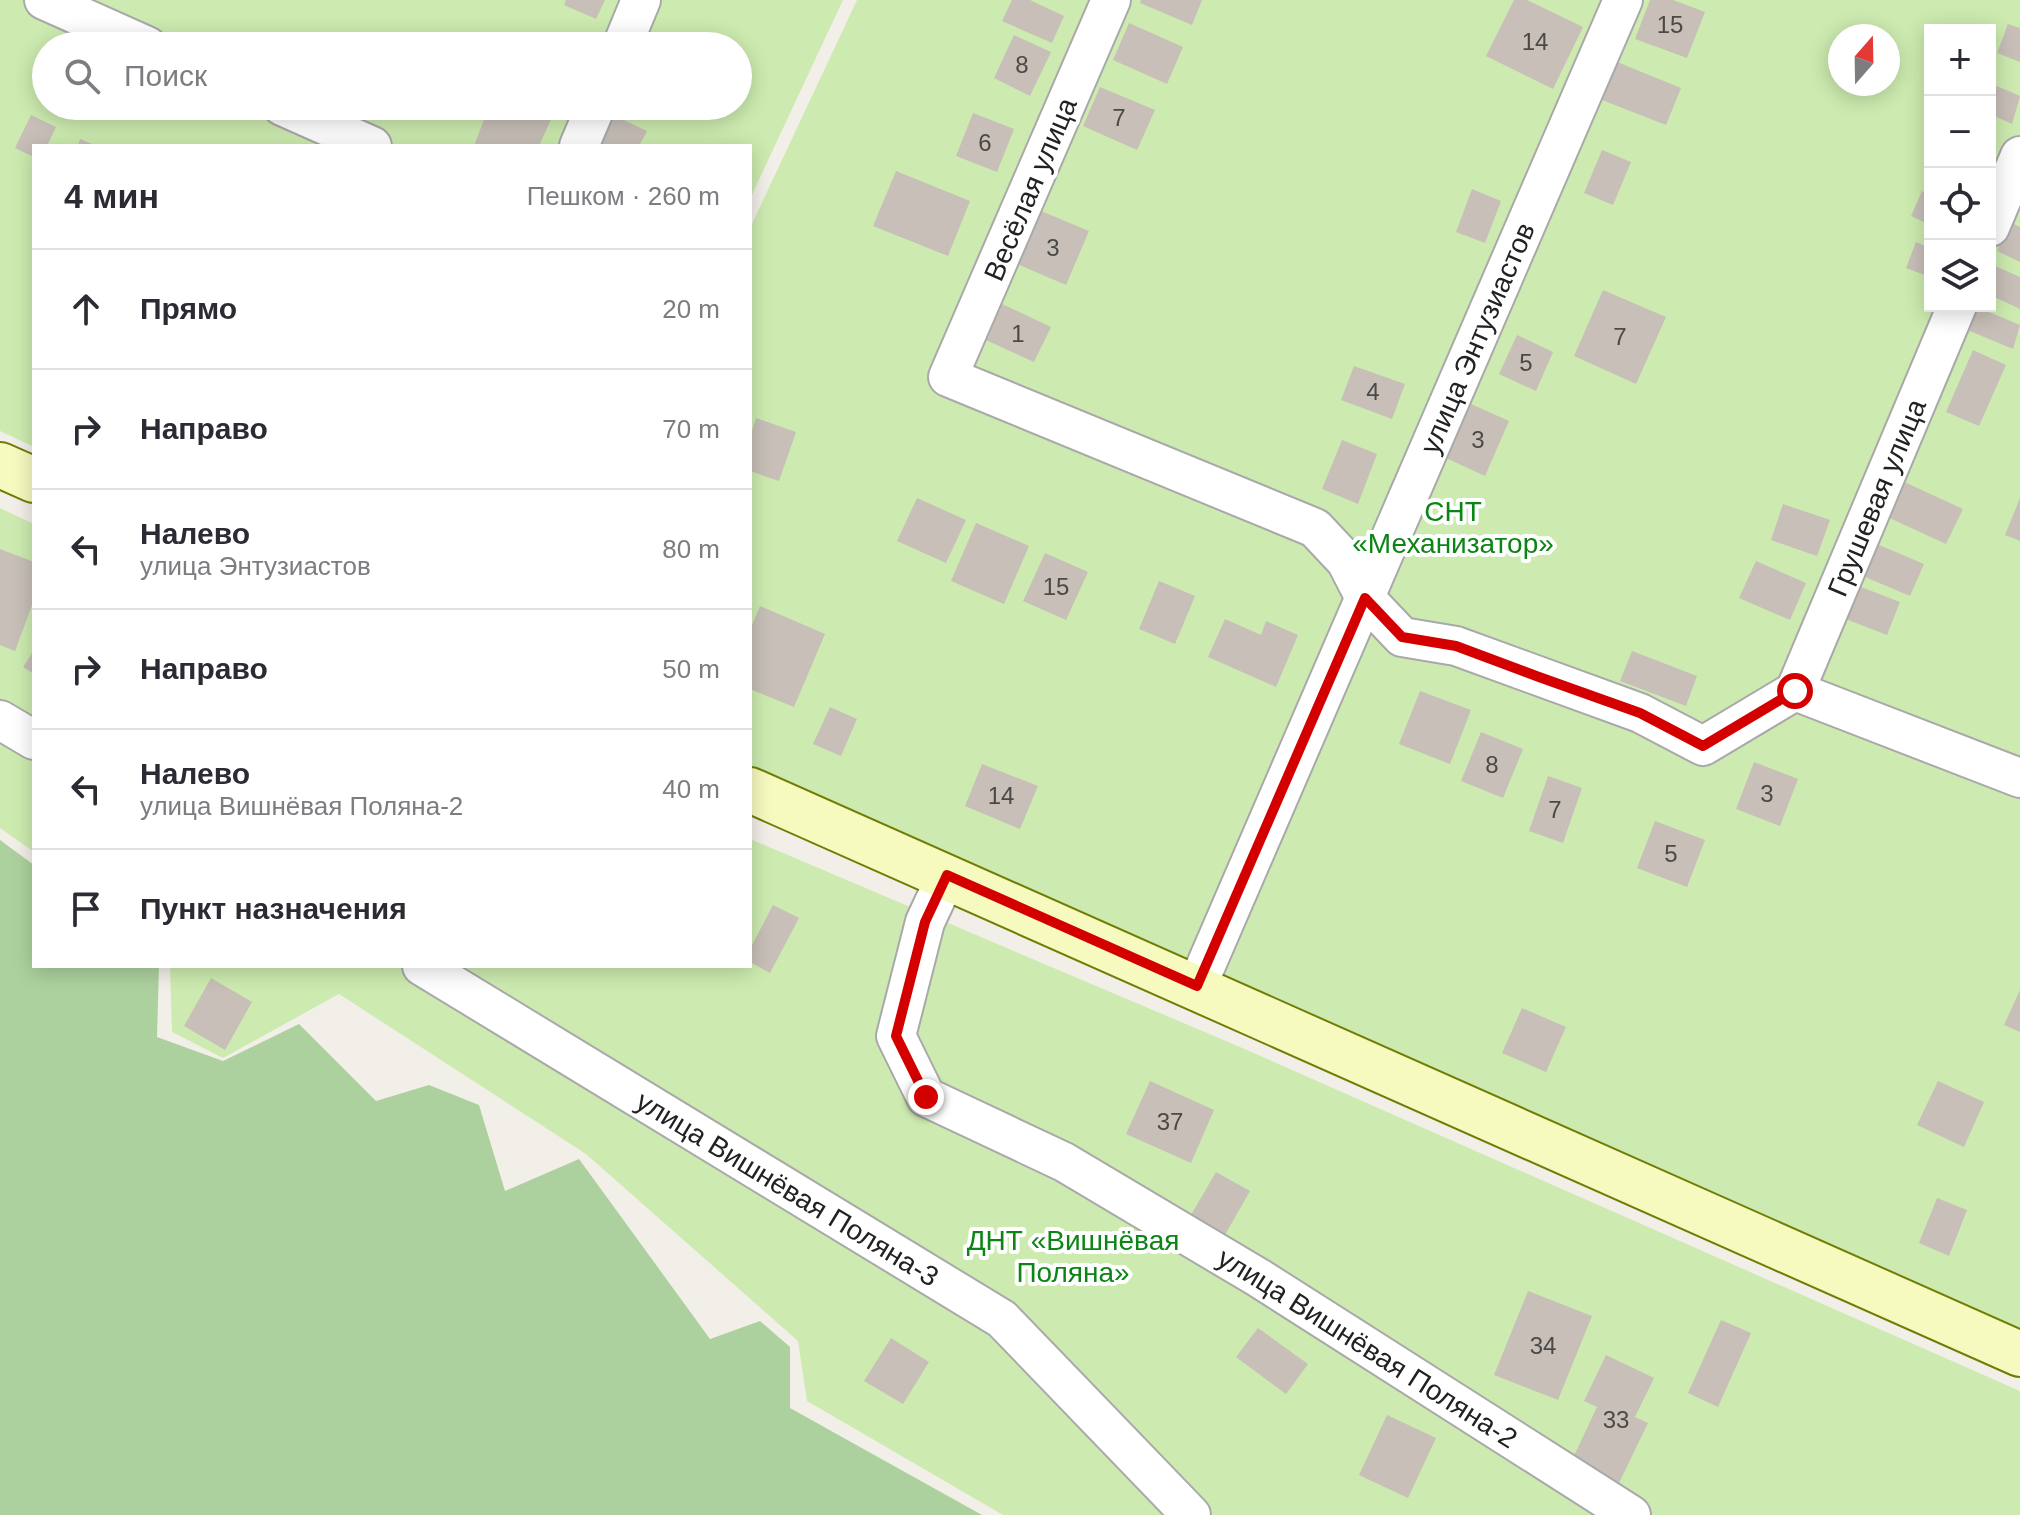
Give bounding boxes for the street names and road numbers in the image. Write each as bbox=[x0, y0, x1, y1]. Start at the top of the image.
street label: Весёлая улица bbox=[978, 93, 1083, 285]
street label: улица Энтузиастов bbox=[1414, 218, 1541, 458]
street label: Грушевая улица bbox=[1822, 394, 1932, 601]
street label: улица Вишнёвая Поляна-3 bbox=[631, 1085, 944, 1293]
street label: улица Вишнёвая Поляна-2 bbox=[1212, 1242, 1523, 1454]

